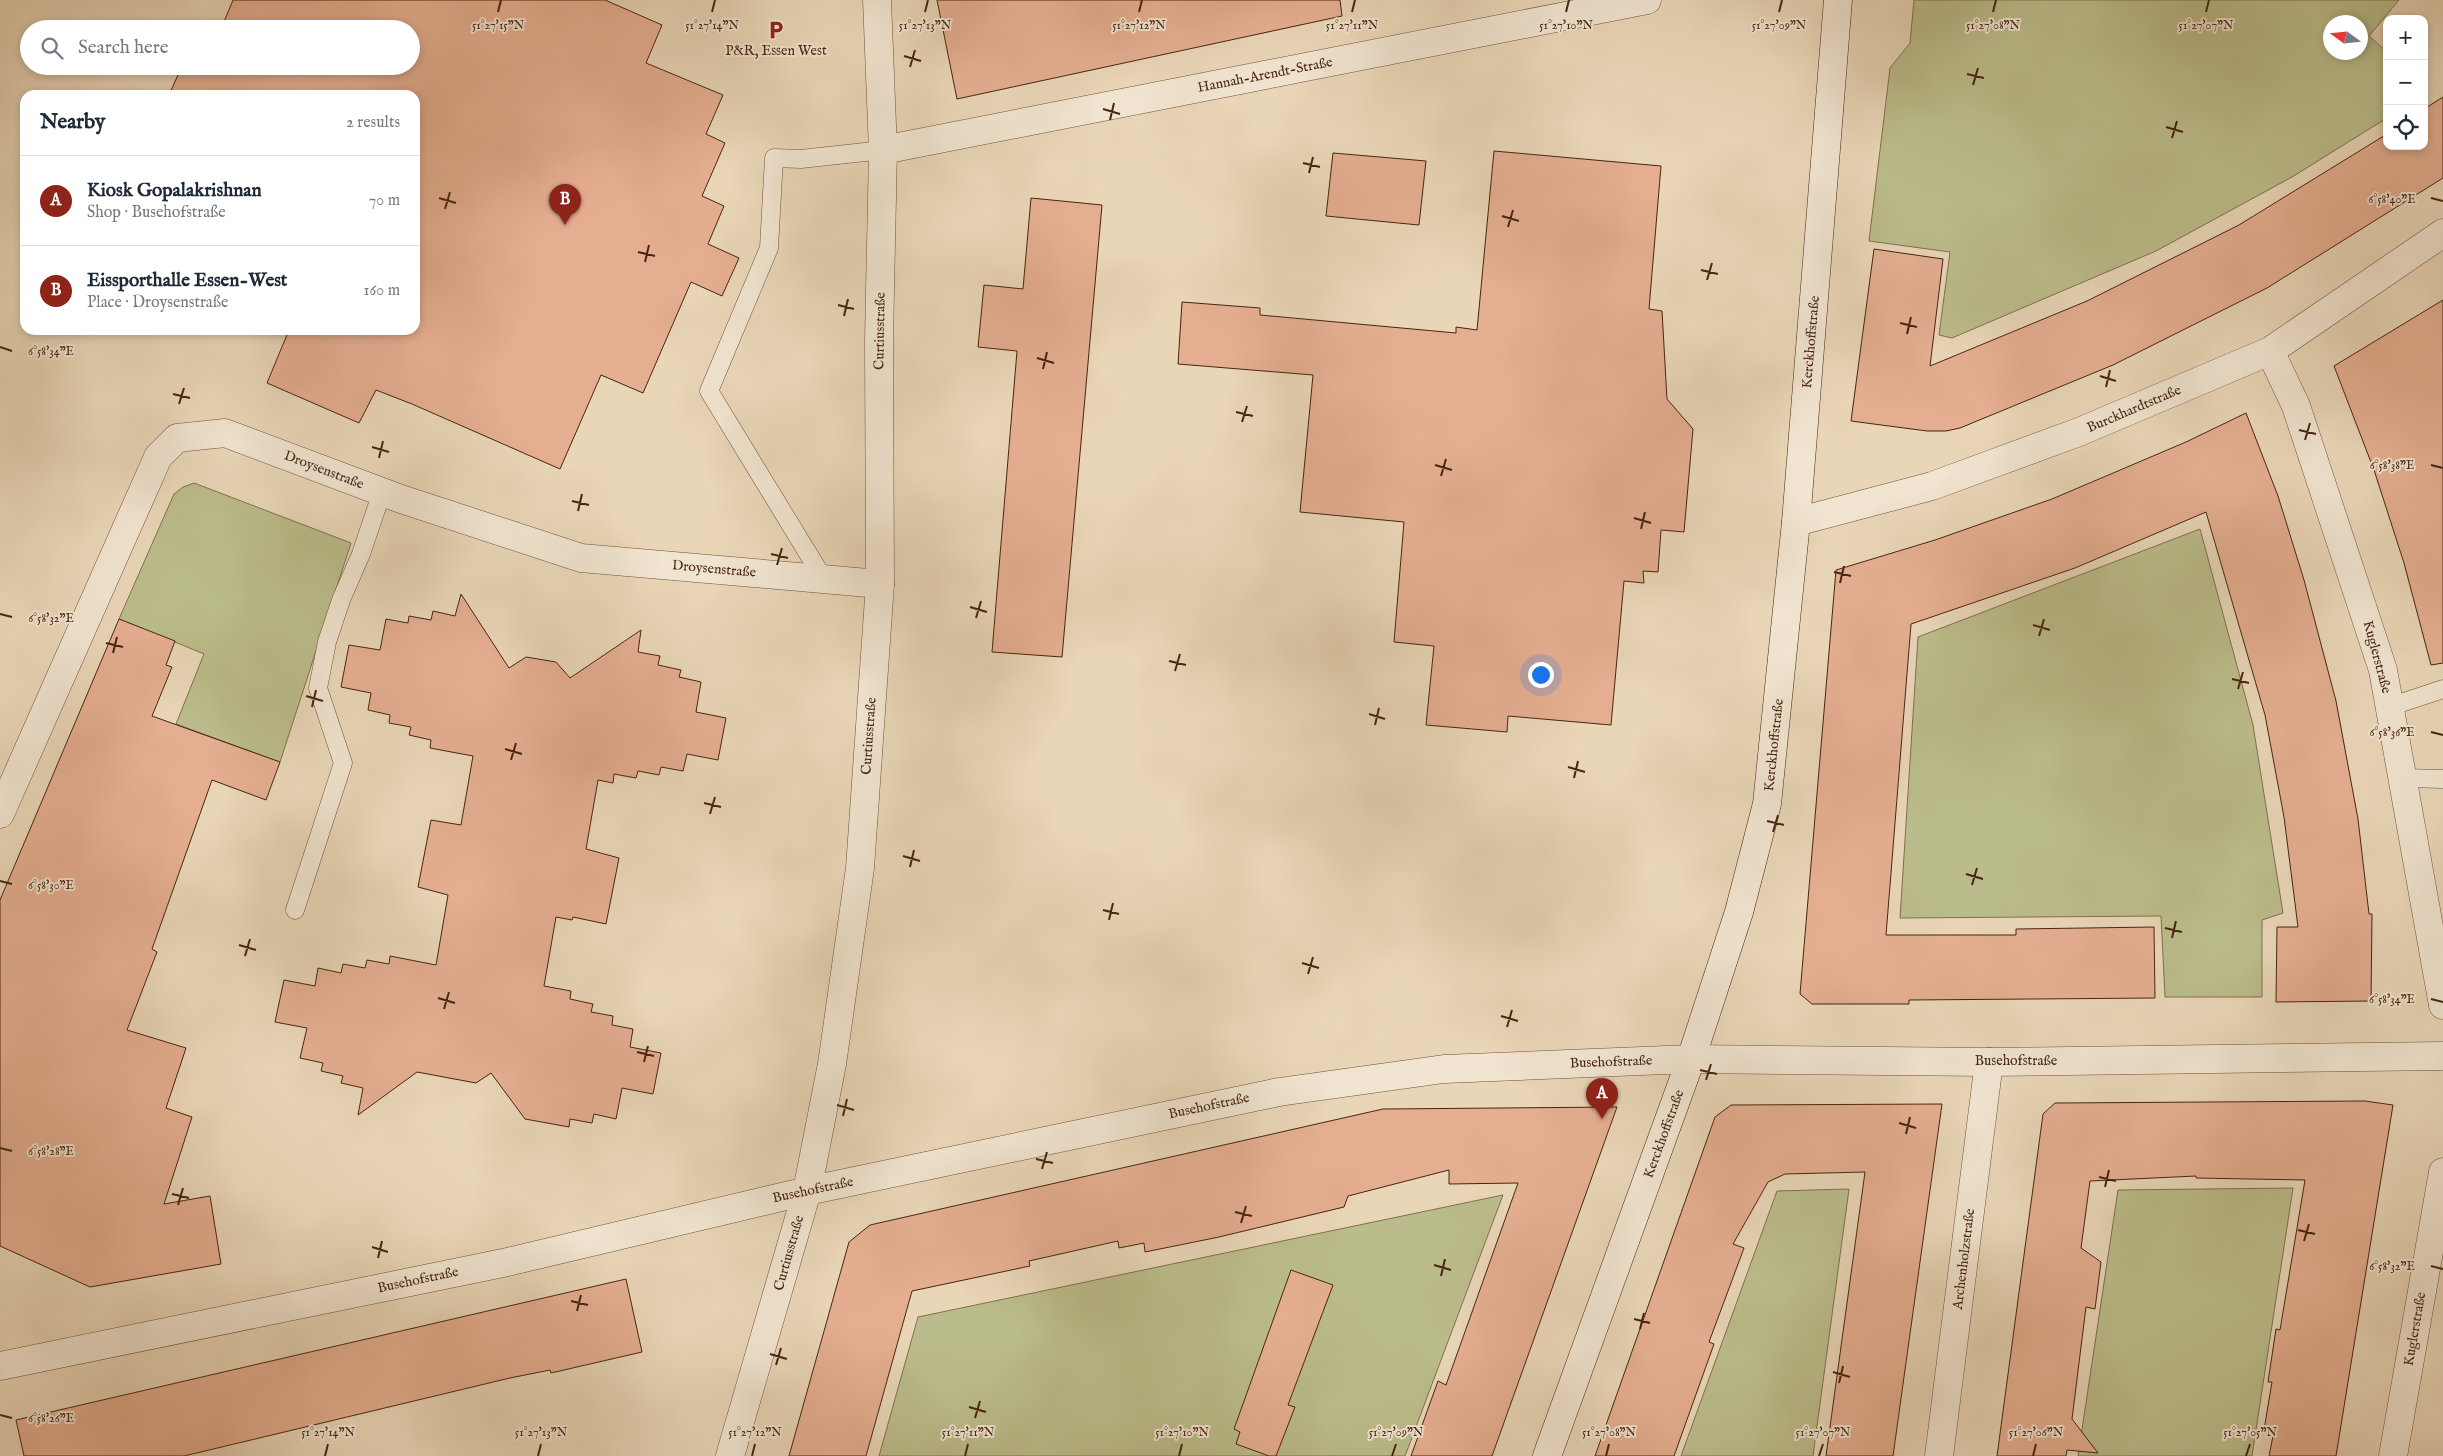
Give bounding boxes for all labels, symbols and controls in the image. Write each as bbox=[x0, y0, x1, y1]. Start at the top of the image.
north arrow bbox=[2323, 15, 2368, 60]
map controls bbox=[2383, 15, 2428, 150]
button: + bbox=[2383, 15, 2428, 60]
text: 51°27'15"N bbox=[472, 18, 525, 33]
text: 51°27'14"N bbox=[685, 18, 739, 33]
text: 51°27'13"N bbox=[899, 18, 952, 33]
text: 51°27'12"N bbox=[1112, 18, 1166, 33]
text: 51°27'11"N bbox=[1326, 18, 1379, 33]
text: 51°27'10"N bbox=[1539, 18, 1593, 33]
text: 51°27'09"N bbox=[1752, 18, 1807, 33]
text: 51°27'08"N bbox=[1966, 18, 2021, 33]
text: 51°27'07"N bbox=[2179, 18, 2234, 33]
parking icon: P&R, Essen West bbox=[765, 19, 787, 41]
search box bbox=[20, 20, 420, 75]
icon: search bbox=[38, 34, 66, 62]
text: Search here bbox=[78, 36, 169, 60]
place label: P&R, Essen West bbox=[725, 42, 827, 60]
street label: Hannah-Arendt-Straße bbox=[1196, 53, 1335, 97]
button: − bbox=[2383, 60, 2428, 105]
button: locate bbox=[2383, 105, 2428, 150]
text: Nearby bbox=[40, 109, 105, 136]
text: 2 results bbox=[346, 113, 400, 133]
text: Kiosk Gopalakrishnan bbox=[87, 179, 262, 203]
pin: B bbox=[549, 184, 581, 225]
text: A bbox=[51, 191, 61, 211]
text: 70 m bbox=[369, 191, 400, 211]
text: 6°58'40"E bbox=[2368, 192, 2416, 207]
text: Shop · Busehofstraße bbox=[87, 203, 226, 223]
text: Eissporthalle Essen-West bbox=[87, 269, 287, 293]
text: B bbox=[51, 281, 61, 301]
text: 160 m bbox=[364, 281, 400, 301]
street label: Curtiusstraße bbox=[870, 291, 890, 370]
text: Place · Droysenstraße bbox=[87, 293, 228, 313]
street label: Kerckhoffstraße bbox=[1798, 294, 1824, 389]
text: 6°58'34"E bbox=[28, 344, 74, 359]
street label: Burckhardtstraße bbox=[2084, 381, 2184, 437]
street label: Droysenstraße bbox=[282, 447, 367, 494]
text: 6°58'38"E bbox=[2370, 458, 2414, 473]
street label: Droysenstraße bbox=[671, 556, 757, 582]
text: 6°58'32"E bbox=[28, 611, 74, 626]
street label: Kuglerstraße bbox=[2359, 619, 2396, 696]
your location bbox=[1528, 662, 1554, 688]
street label: Curtiusstraße bbox=[857, 696, 881, 775]
street label: Kerckhoffstraße bbox=[1760, 697, 1788, 792]
text: 6°58'36"E bbox=[2369, 725, 2415, 740]
text: 6°58'30"E bbox=[28, 878, 74, 893]
text: 6°58'34"E bbox=[2369, 992, 2415, 1007]
street label: Busehofstraße bbox=[1570, 1052, 1653, 1072]
street label: Busehofstraße bbox=[1975, 1052, 2058, 1070]
pin: A bbox=[1586, 1078, 1618, 1119]
street label: Kerckhoffstraße bbox=[1640, 1087, 1689, 1181]
street label: Busehofstraße bbox=[1167, 1089, 1252, 1123]
text: 6°58'28"E bbox=[28, 1144, 74, 1159]
street label: Busehofstraße bbox=[771, 1173, 856, 1207]
street label: Archenholzstraße bbox=[1949, 1207, 1979, 1312]
street label: Curtiusstraße bbox=[770, 1213, 809, 1293]
text: 6°58'32"E bbox=[2369, 1259, 2415, 1274]
street label: Busehofstraße bbox=[376, 1263, 461, 1297]
street label: Kuglerstraße bbox=[2400, 1290, 2430, 1367]
text: 6°58'26"E bbox=[28, 1411, 74, 1426]
text: 51°27'14"N bbox=[301, 1425, 355, 1440]
text: 51°27'13"N bbox=[515, 1425, 568, 1440]
text: 51°27'12"N bbox=[728, 1425, 782, 1440]
text: 51°27'11"N bbox=[942, 1425, 995, 1440]
text: 51°27'10"N bbox=[1155, 1425, 1209, 1440]
text: 51°27'09"N bbox=[1369, 1425, 1424, 1440]
text: 51°27'08"N bbox=[1582, 1425, 1637, 1440]
text: 51°27'07"N bbox=[1796, 1425, 1851, 1440]
text: 51°27'06"N bbox=[2009, 1425, 2064, 1440]
text: 51°27'05"N bbox=[2223, 1425, 2277, 1440]

